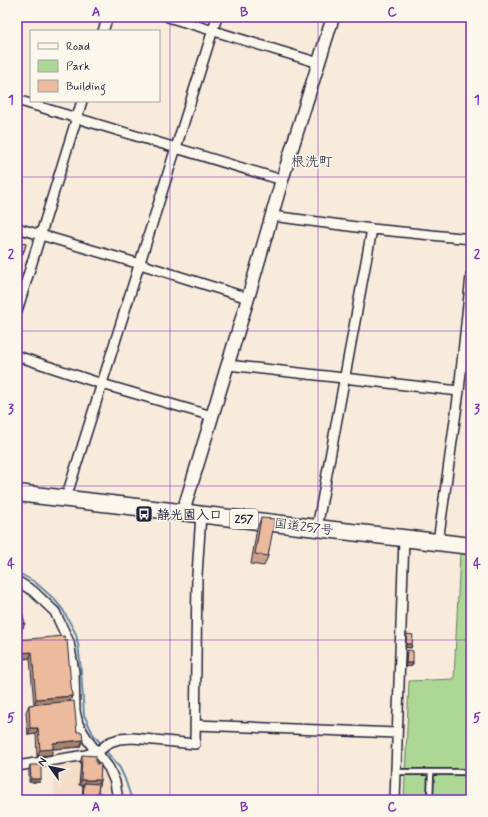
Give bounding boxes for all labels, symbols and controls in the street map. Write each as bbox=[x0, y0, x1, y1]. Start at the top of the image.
text: A bbox=[92, 4, 100, 21]
text: B bbox=[240, 4, 249, 21]
text: C bbox=[387, 4, 397, 21]
legend bbox=[30, 30, 160, 102]
text: Road bbox=[66, 39, 90, 55]
text: Park bbox=[66, 59, 90, 75]
text: Building bbox=[66, 79, 106, 96]
text: 1 bbox=[8, 92, 14, 109]
text: 1 bbox=[474, 92, 480, 109]
district label: 根洗町 bbox=[291, 153, 333, 171]
text: 2 bbox=[8, 246, 15, 263]
text: 2 bbox=[474, 246, 481, 263]
text: 3 bbox=[8, 401, 14, 418]
text: 3 bbox=[474, 401, 480, 418]
bus stop icon: 静光園入口 bbox=[134, 504, 154, 524]
place label: 静光園入口 bbox=[157, 507, 222, 524]
road number: 257 bbox=[230, 509, 258, 529]
street label: 国道257号 bbox=[273, 515, 334, 540]
text: 4 bbox=[7, 556, 15, 573]
text: 4 bbox=[473, 556, 481, 573]
text: 5 bbox=[7, 710, 15, 727]
text: 5 bbox=[473, 710, 481, 727]
north arrow bbox=[30, 747, 70, 787]
text: N bbox=[35, 755, 50, 769]
text: A bbox=[92, 799, 100, 816]
text: B bbox=[240, 799, 249, 816]
text: C bbox=[387, 799, 397, 816]

